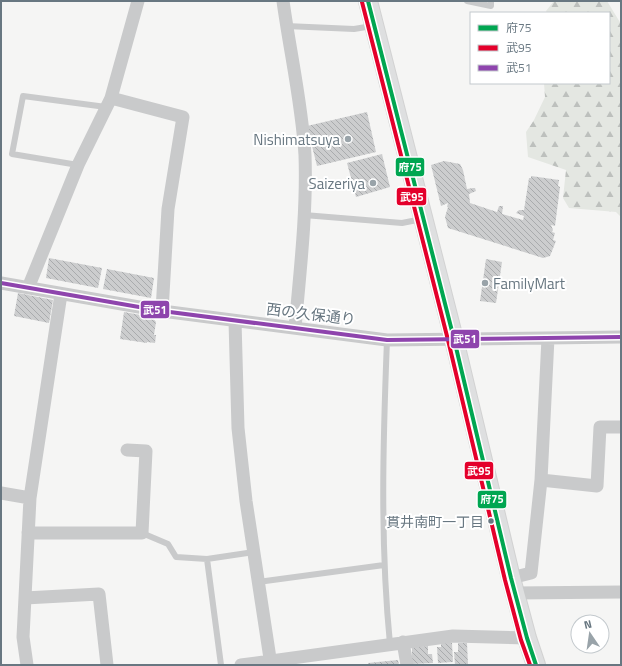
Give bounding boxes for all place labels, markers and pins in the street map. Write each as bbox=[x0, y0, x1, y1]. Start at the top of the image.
place label: Nishimatsuya bbox=[253, 128, 340, 151]
marker: Nishimatsuya bbox=[343, 134, 353, 144]
place label: Saizeriya bbox=[309, 172, 365, 195]
marker: Saizeriya bbox=[368, 178, 378, 188]
place label: FamilyMart bbox=[493, 272, 566, 295]
marker: FamilyMart bbox=[480, 278, 490, 288]
place label: 貫井南町一丁目 bbox=[386, 511, 484, 532]
marker: 貫井南町一丁目 bbox=[486, 516, 496, 526]

